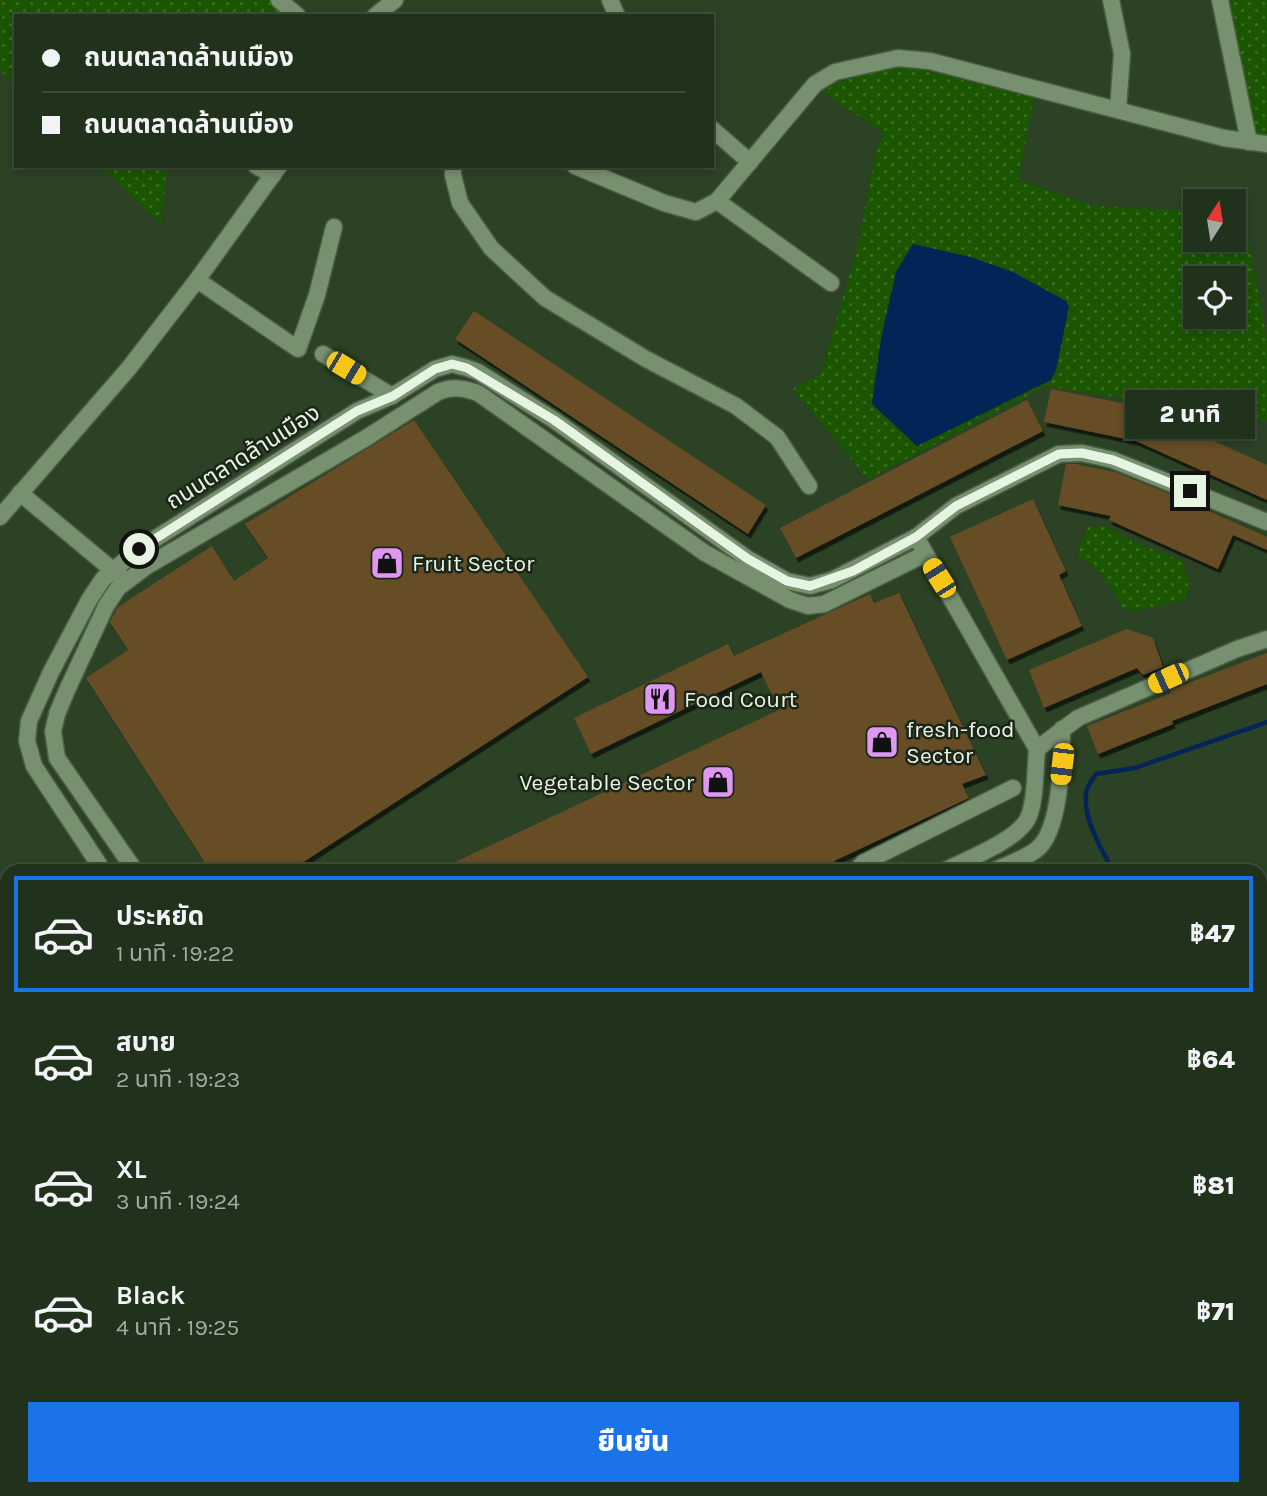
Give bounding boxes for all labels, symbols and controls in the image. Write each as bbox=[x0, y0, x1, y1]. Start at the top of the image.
text: ถนนตลาดล้านเมือง bbox=[84, 42, 294, 73]
text: ถนนตลาดล้านเมือง bbox=[84, 109, 294, 140]
north arrow bbox=[1183, 189, 1246, 252]
map controls bbox=[1183, 189, 1246, 329]
button: locate bbox=[1183, 266, 1246, 329]
car bbox=[323, 348, 370, 388]
callout: 2 นาที bbox=[1125, 390, 1255, 438]
street label: ถนนตลาดล้านเมือง bbox=[161, 399, 325, 515]
text: 2 นาที bbox=[1159, 401, 1221, 428]
route end bbox=[1174, 475, 1206, 507]
route start bbox=[123, 533, 155, 565]
shop icon: Fruit Sector bbox=[368, 544, 406, 582]
place label: Fruit Sector bbox=[412, 550, 535, 577]
car bbox=[919, 555, 960, 601]
car bbox=[1145, 660, 1192, 696]
restaurant icon: Food Court bbox=[641, 680, 679, 718]
place label: Food Court bbox=[684, 686, 798, 713]
place label: fresh-food Sector bbox=[906, 716, 1015, 769]
shop icon: fresh-food Sector bbox=[863, 723, 901, 761]
car bbox=[1050, 742, 1075, 786]
shop icon: Vegetable Sector bbox=[699, 763, 737, 801]
place label: Vegetable Sector bbox=[519, 769, 695, 796]
text: ประหยัด bbox=[116, 901, 204, 932]
icon: car bbox=[32, 903, 95, 966]
text: ฿47 bbox=[1190, 918, 1235, 949]
text: 1 นาที · 19:22 bbox=[116, 940, 234, 967]
text: สบาย bbox=[116, 1027, 176, 1058]
icon: car bbox=[32, 1029, 95, 1092]
text: ฿64 bbox=[1187, 1044, 1235, 1075]
text: 2 นาที · 19:23 bbox=[116, 1066, 240, 1093]
text: XL bbox=[116, 1154, 147, 1185]
icon: car bbox=[32, 1155, 95, 1218]
text: ฿81 bbox=[1192, 1170, 1235, 1201]
text: 3 นาที · 19:24 bbox=[116, 1188, 240, 1215]
text: Black bbox=[116, 1280, 185, 1311]
icon: car bbox=[32, 1281, 95, 1344]
text: ฿71 bbox=[1196, 1296, 1235, 1327]
text: 4 นาที · 19:25 bbox=[116, 1314, 239, 1341]
button: ยืนยัน bbox=[28, 1402, 1239, 1482]

